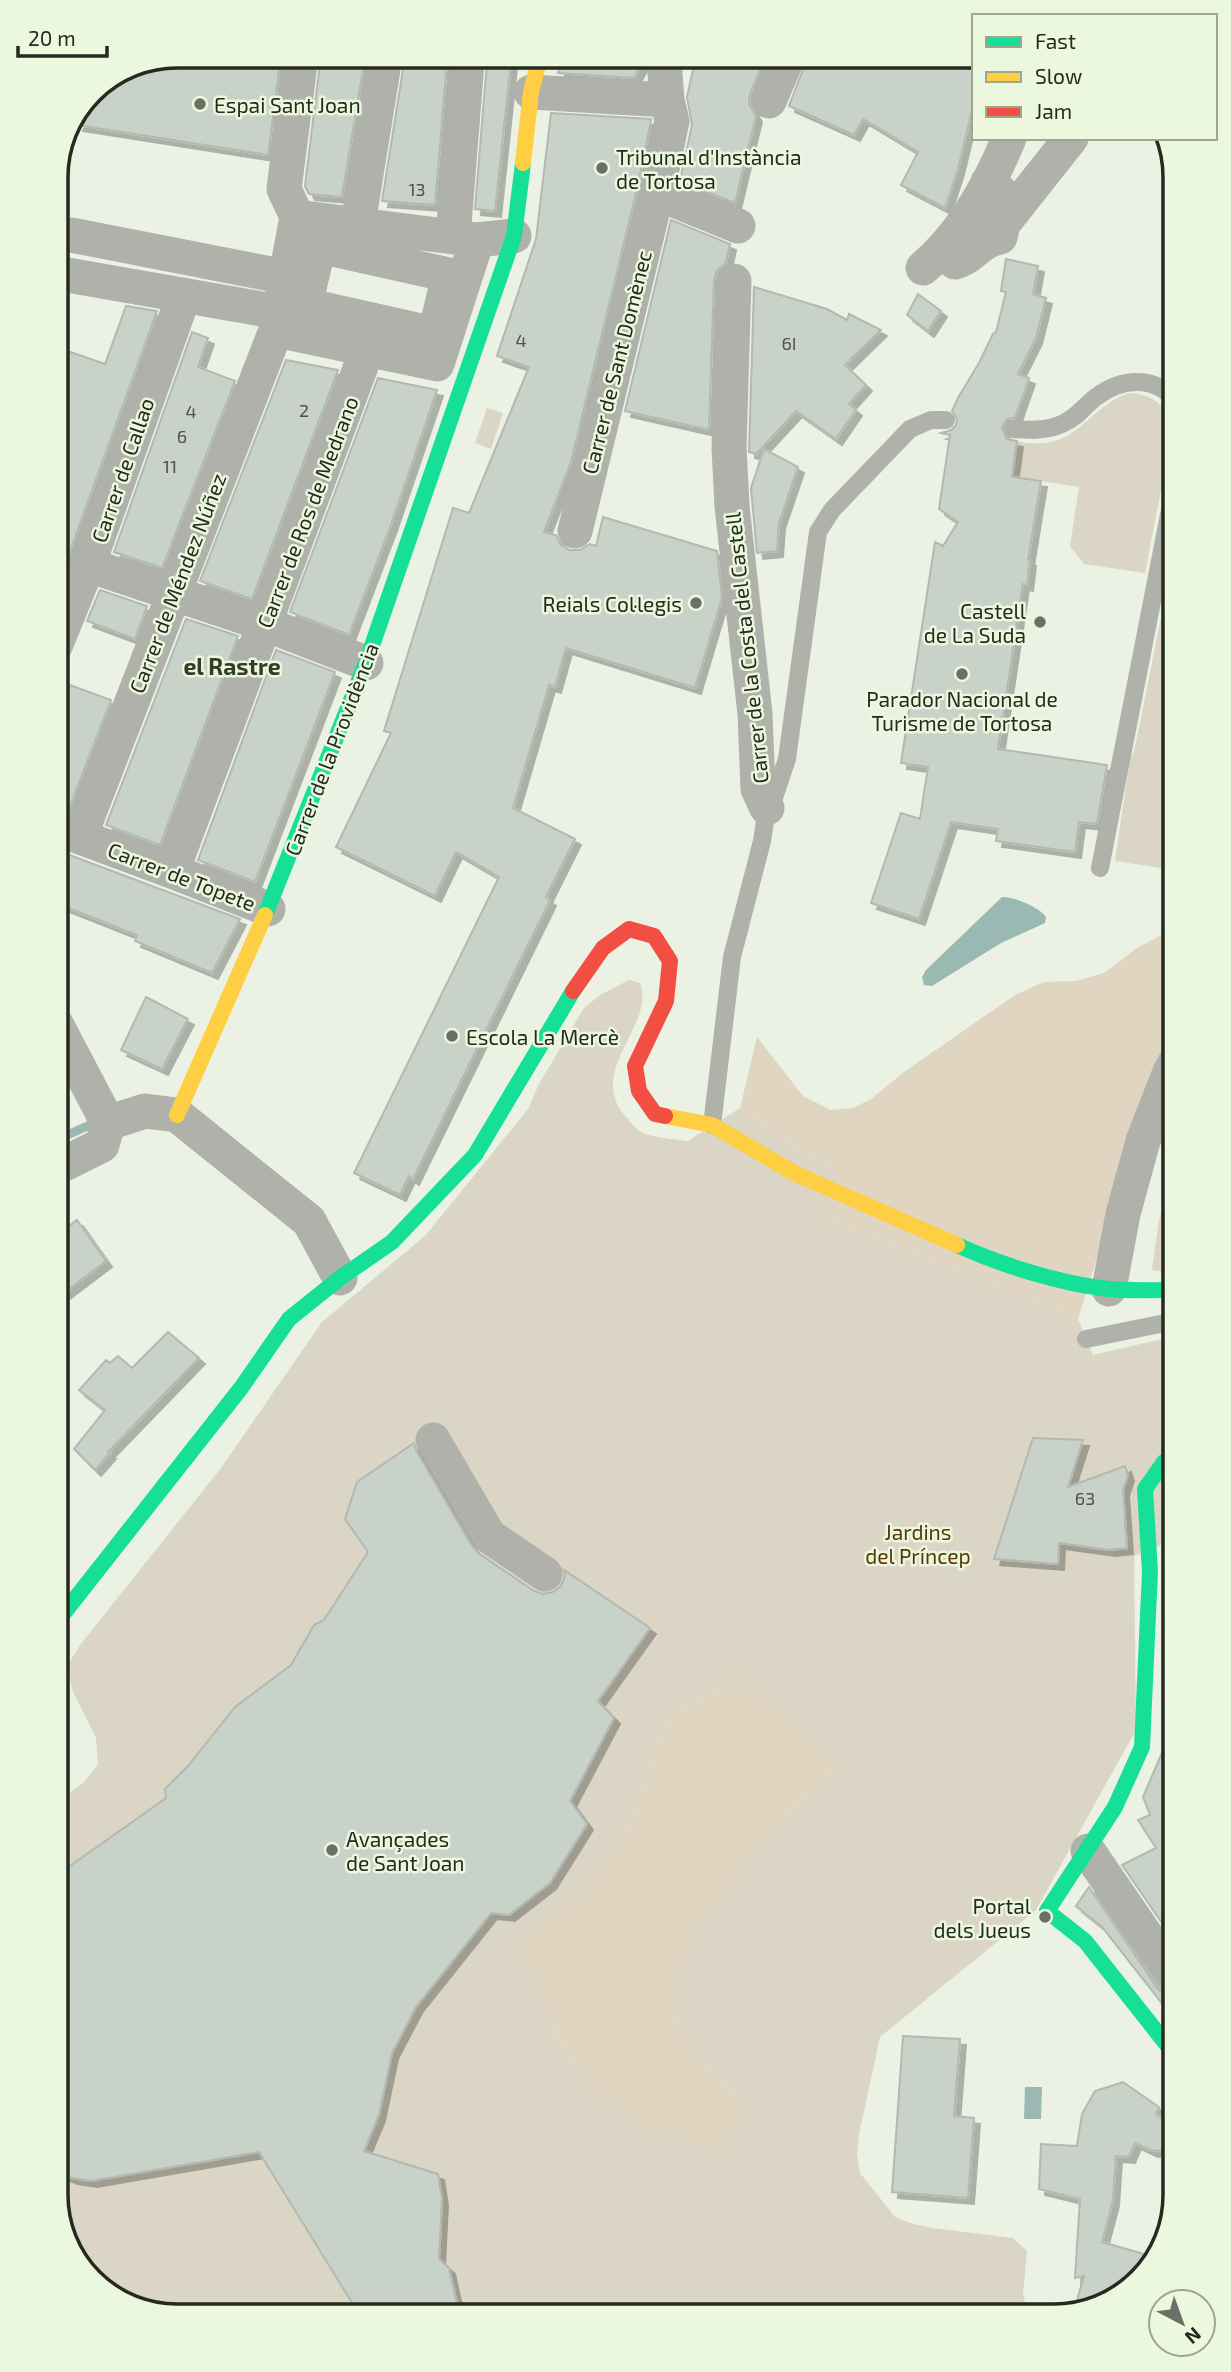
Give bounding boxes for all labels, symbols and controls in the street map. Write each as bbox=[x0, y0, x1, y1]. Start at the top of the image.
scale bar bbox=[18, 14, 107, 58]
legend bbox=[972, 14, 1217, 140]
text: 20 m bbox=[28, 25, 76, 50]
text: Fast bbox=[1035, 28, 1076, 53]
text: Slow bbox=[1035, 63, 1082, 88]
place label: Espai Sant Joan bbox=[214, 92, 361, 117]
marker: Espai Sant Joan bbox=[192, 96, 208, 112]
text: Jam bbox=[1035, 98, 1072, 123]
place label: Tribunal d'Instància de Tortosa bbox=[616, 144, 801, 193]
marker: Tribunal d'Instància de Tortosa bbox=[594, 160, 610, 176]
house number: 13 bbox=[408, 178, 426, 200]
street label: Carrer de Sant Domènec bbox=[576, 248, 656, 476]
house number: 4 bbox=[515, 329, 527, 351]
house number: 6I bbox=[781, 332, 797, 354]
street label: Carrer de Ros de Medrano bbox=[251, 393, 363, 631]
street label: Carrer de Callao bbox=[86, 394, 158, 546]
house number: 2 bbox=[299, 399, 309, 421]
house number: 4 bbox=[185, 400, 197, 422]
house number: 6 bbox=[177, 425, 187, 447]
house number: 11 bbox=[163, 455, 177, 477]
street label: Carrer de Méndez Núñez bbox=[123, 469, 231, 697]
street label: Carrer de la Costa del Castell bbox=[719, 510, 773, 785]
place label: Reials Col·legis bbox=[543, 591, 682, 616]
marker: Reials Col·legis bbox=[688, 595, 704, 611]
place label: Castell de La Suda bbox=[924, 598, 1027, 647]
marker: Castell de La Suda bbox=[1032, 614, 1048, 630]
street label: Carrer de la Providència bbox=[279, 639, 383, 859]
district label: el Rastre bbox=[183, 652, 281, 680]
marker: Parador Nacional de Turisme de Tortosa bbox=[954, 666, 970, 682]
place label: Parador Nacional de Turisme de Tortosa bbox=[866, 686, 1058, 735]
street label: Carrer de Topete bbox=[105, 836, 259, 916]
place label: Escola La Mercè bbox=[466, 1024, 619, 1049]
marker: Escola La Mercè bbox=[444, 1028, 460, 1044]
house number: 63 bbox=[1075, 1487, 1095, 1509]
park label: Jardins del Príncep bbox=[865, 1519, 971, 1568]
place label: Avançades de Sant Joan bbox=[346, 1826, 465, 1875]
marker: Avançades de Sant Joan bbox=[324, 1842, 340, 1858]
place label: Portal dels Jueus bbox=[933, 1893, 1032, 1942]
marker: Portal dels Jueus bbox=[1037, 1909, 1053, 1925]
north arrow bbox=[1147, 2288, 1217, 2358]
text: N bbox=[1181, 2323, 1206, 2349]

